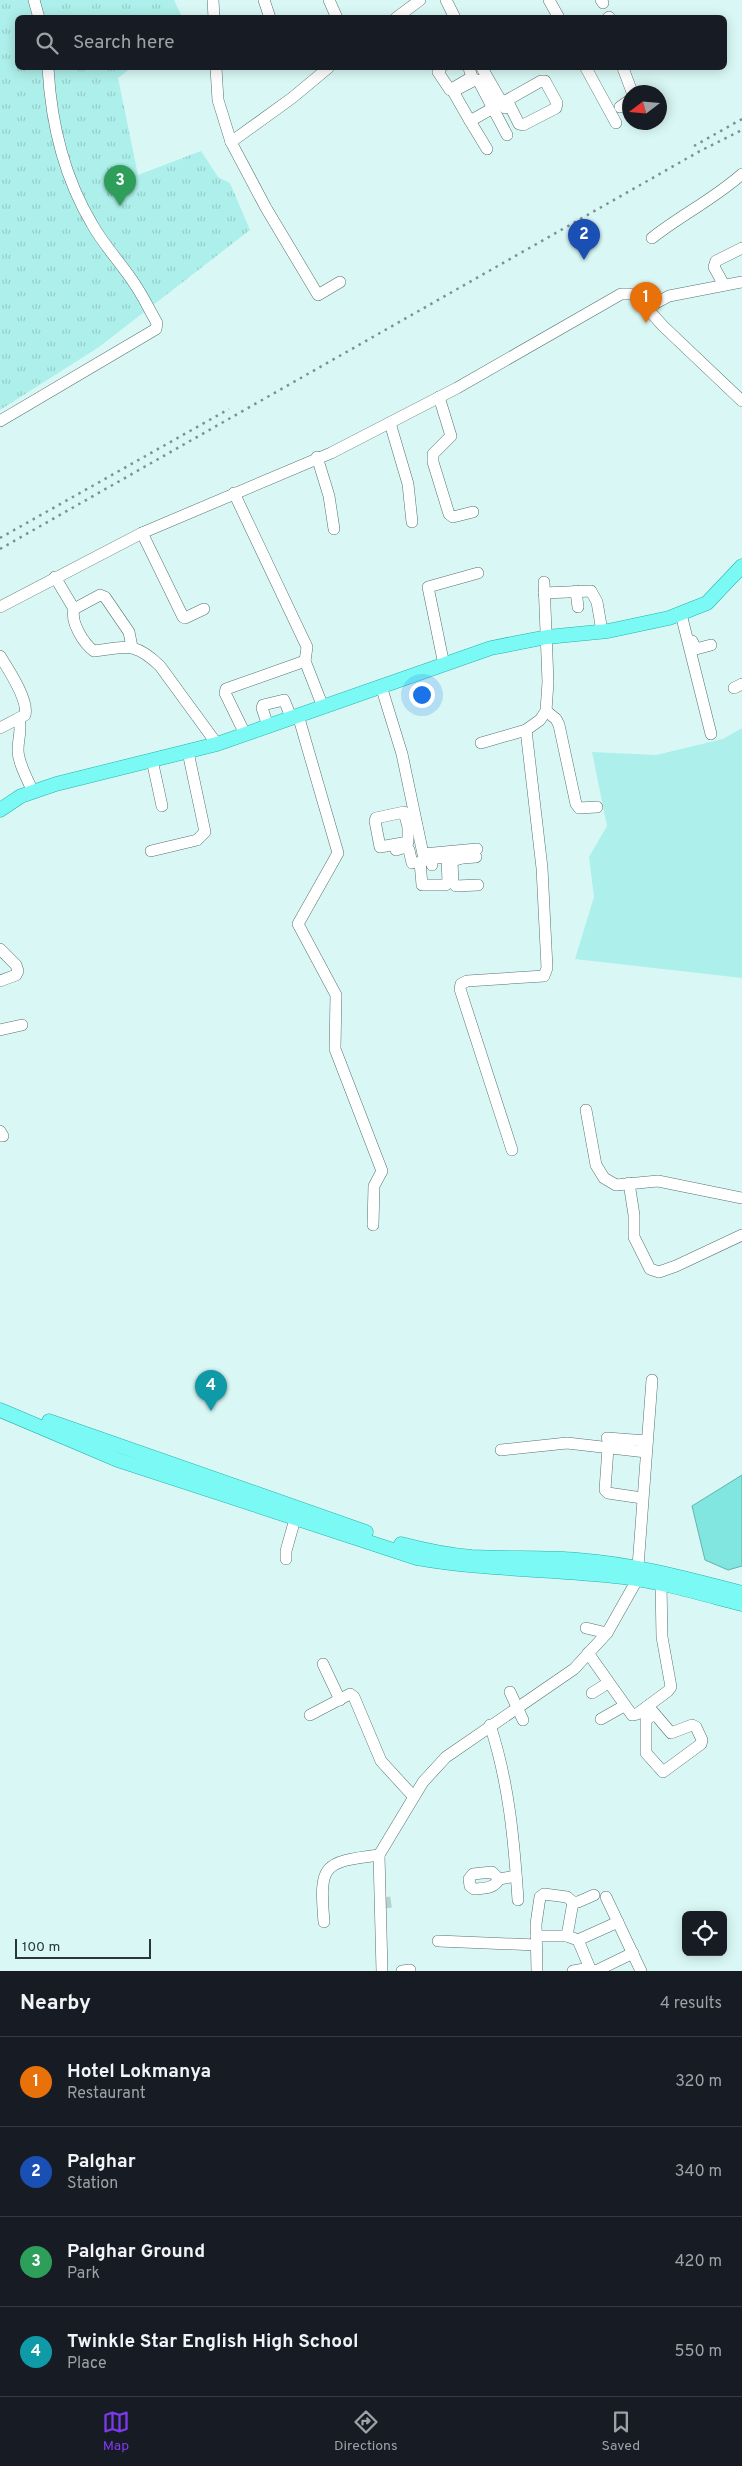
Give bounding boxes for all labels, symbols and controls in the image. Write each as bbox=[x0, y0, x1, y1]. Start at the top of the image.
search box bbox=[15, 15, 727, 70]
icon: search bbox=[33, 29, 61, 57]
text: Search here bbox=[73, 31, 175, 55]
north arrow bbox=[622, 85, 667, 130]
pin: 3 bbox=[104, 165, 136, 206]
pin: 2 bbox=[568, 219, 600, 260]
pin: 1 bbox=[630, 282, 662, 323]
your location bbox=[409, 682, 435, 708]
pin: 4 bbox=[195, 1370, 227, 1411]
map controls bbox=[682, 1911, 727, 1956]
button: locate bbox=[682, 1911, 727, 1956]
scale bar bbox=[15, 1936, 151, 1959]
text: 100 m bbox=[22, 1939, 60, 1956]
text: Nearby bbox=[20, 1990, 91, 2017]
text: 4 results bbox=[660, 1994, 722, 2014]
text: Hotel Lokmanya bbox=[67, 2060, 211, 2084]
text: 1 bbox=[33, 2072, 39, 2092]
text: 320 m bbox=[675, 2072, 722, 2092]
text: Restaurant bbox=[67, 2084, 146, 2104]
text: Palghar bbox=[67, 2150, 136, 2174]
text: 2 bbox=[31, 2162, 41, 2182]
text: 340 m bbox=[675, 2162, 722, 2182]
text: Station bbox=[67, 2174, 118, 2194]
text: Palghar Ground bbox=[67, 2240, 205, 2264]
text: 3 bbox=[31, 2252, 41, 2272]
text: 420 m bbox=[675, 2252, 722, 2272]
text: Park bbox=[67, 2264, 100, 2284]
text: Twinkle Star English High School bbox=[67, 2330, 358, 2354]
text: 4 bbox=[31, 2342, 41, 2362]
text: 550 m bbox=[675, 2342, 722, 2362]
text: Place bbox=[67, 2354, 107, 2374]
tab: Map bbox=[102, 2408, 130, 2455]
tab: Directions bbox=[334, 2408, 398, 2455]
tab: Saved bbox=[602, 2408, 640, 2455]

